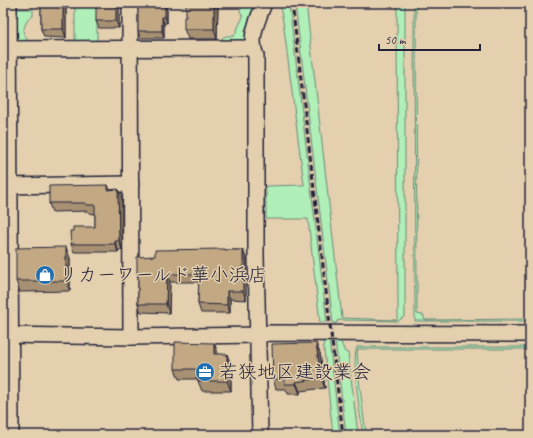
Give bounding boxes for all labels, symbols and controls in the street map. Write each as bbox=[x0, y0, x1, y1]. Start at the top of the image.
scale bar bbox=[379, 26, 480, 52]
text: 50 m bbox=[385, 32, 407, 48]
place label: リカーワールド華小浜店 bbox=[59, 263, 267, 287]
shop icon: リカーワールド華小浜店 bbox=[34, 264, 56, 286]
place label: 若狭地区建設業会 bbox=[219, 360, 371, 384]
office icon: 若狭地区建設業会 bbox=[194, 361, 216, 383]

